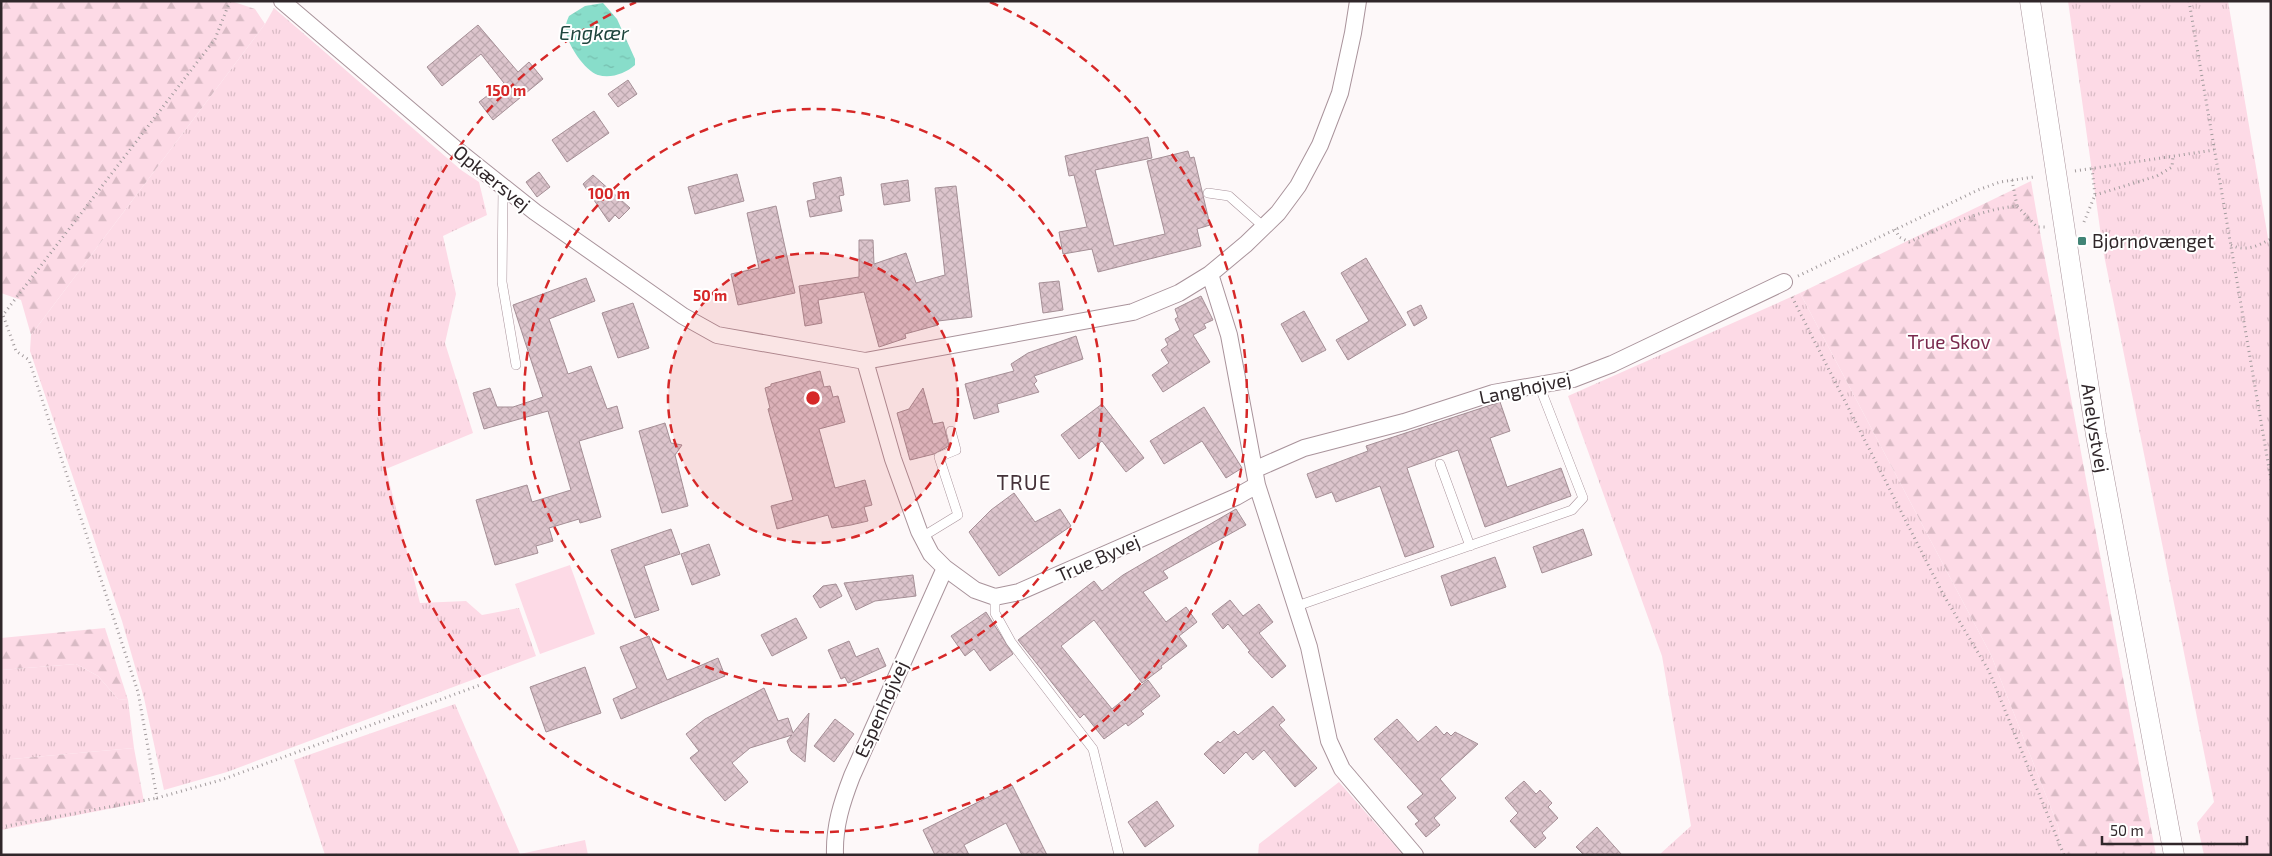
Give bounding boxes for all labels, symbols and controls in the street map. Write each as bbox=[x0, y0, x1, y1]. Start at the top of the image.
water label: Engkær bbox=[559, 20, 630, 44]
text: 150 m bbox=[486, 81, 526, 99]
street label: Opkærsvej bbox=[449, 140, 535, 216]
text: 100 m bbox=[588, 184, 630, 202]
place label: Bjørnøvænget bbox=[2092, 229, 2214, 252]
marker: Bjørnøvænget bbox=[2076, 235, 2088, 247]
text: 50 m bbox=[693, 286, 727, 304]
park label: True Skov bbox=[1908, 330, 1990, 353]
street label: Langhøjvej bbox=[1477, 367, 1573, 408]
street label: Anelystvej bbox=[2077, 382, 2115, 474]
centre of rings bbox=[804, 389, 822, 407]
district label: TRUE bbox=[997, 469, 1051, 494]
street label: True Byvej bbox=[1053, 529, 1143, 586]
street label: Espenhøjvej bbox=[849, 657, 912, 761]
scale bar bbox=[2102, 814, 2247, 846]
text: 50 m bbox=[2110, 821, 2144, 839]

